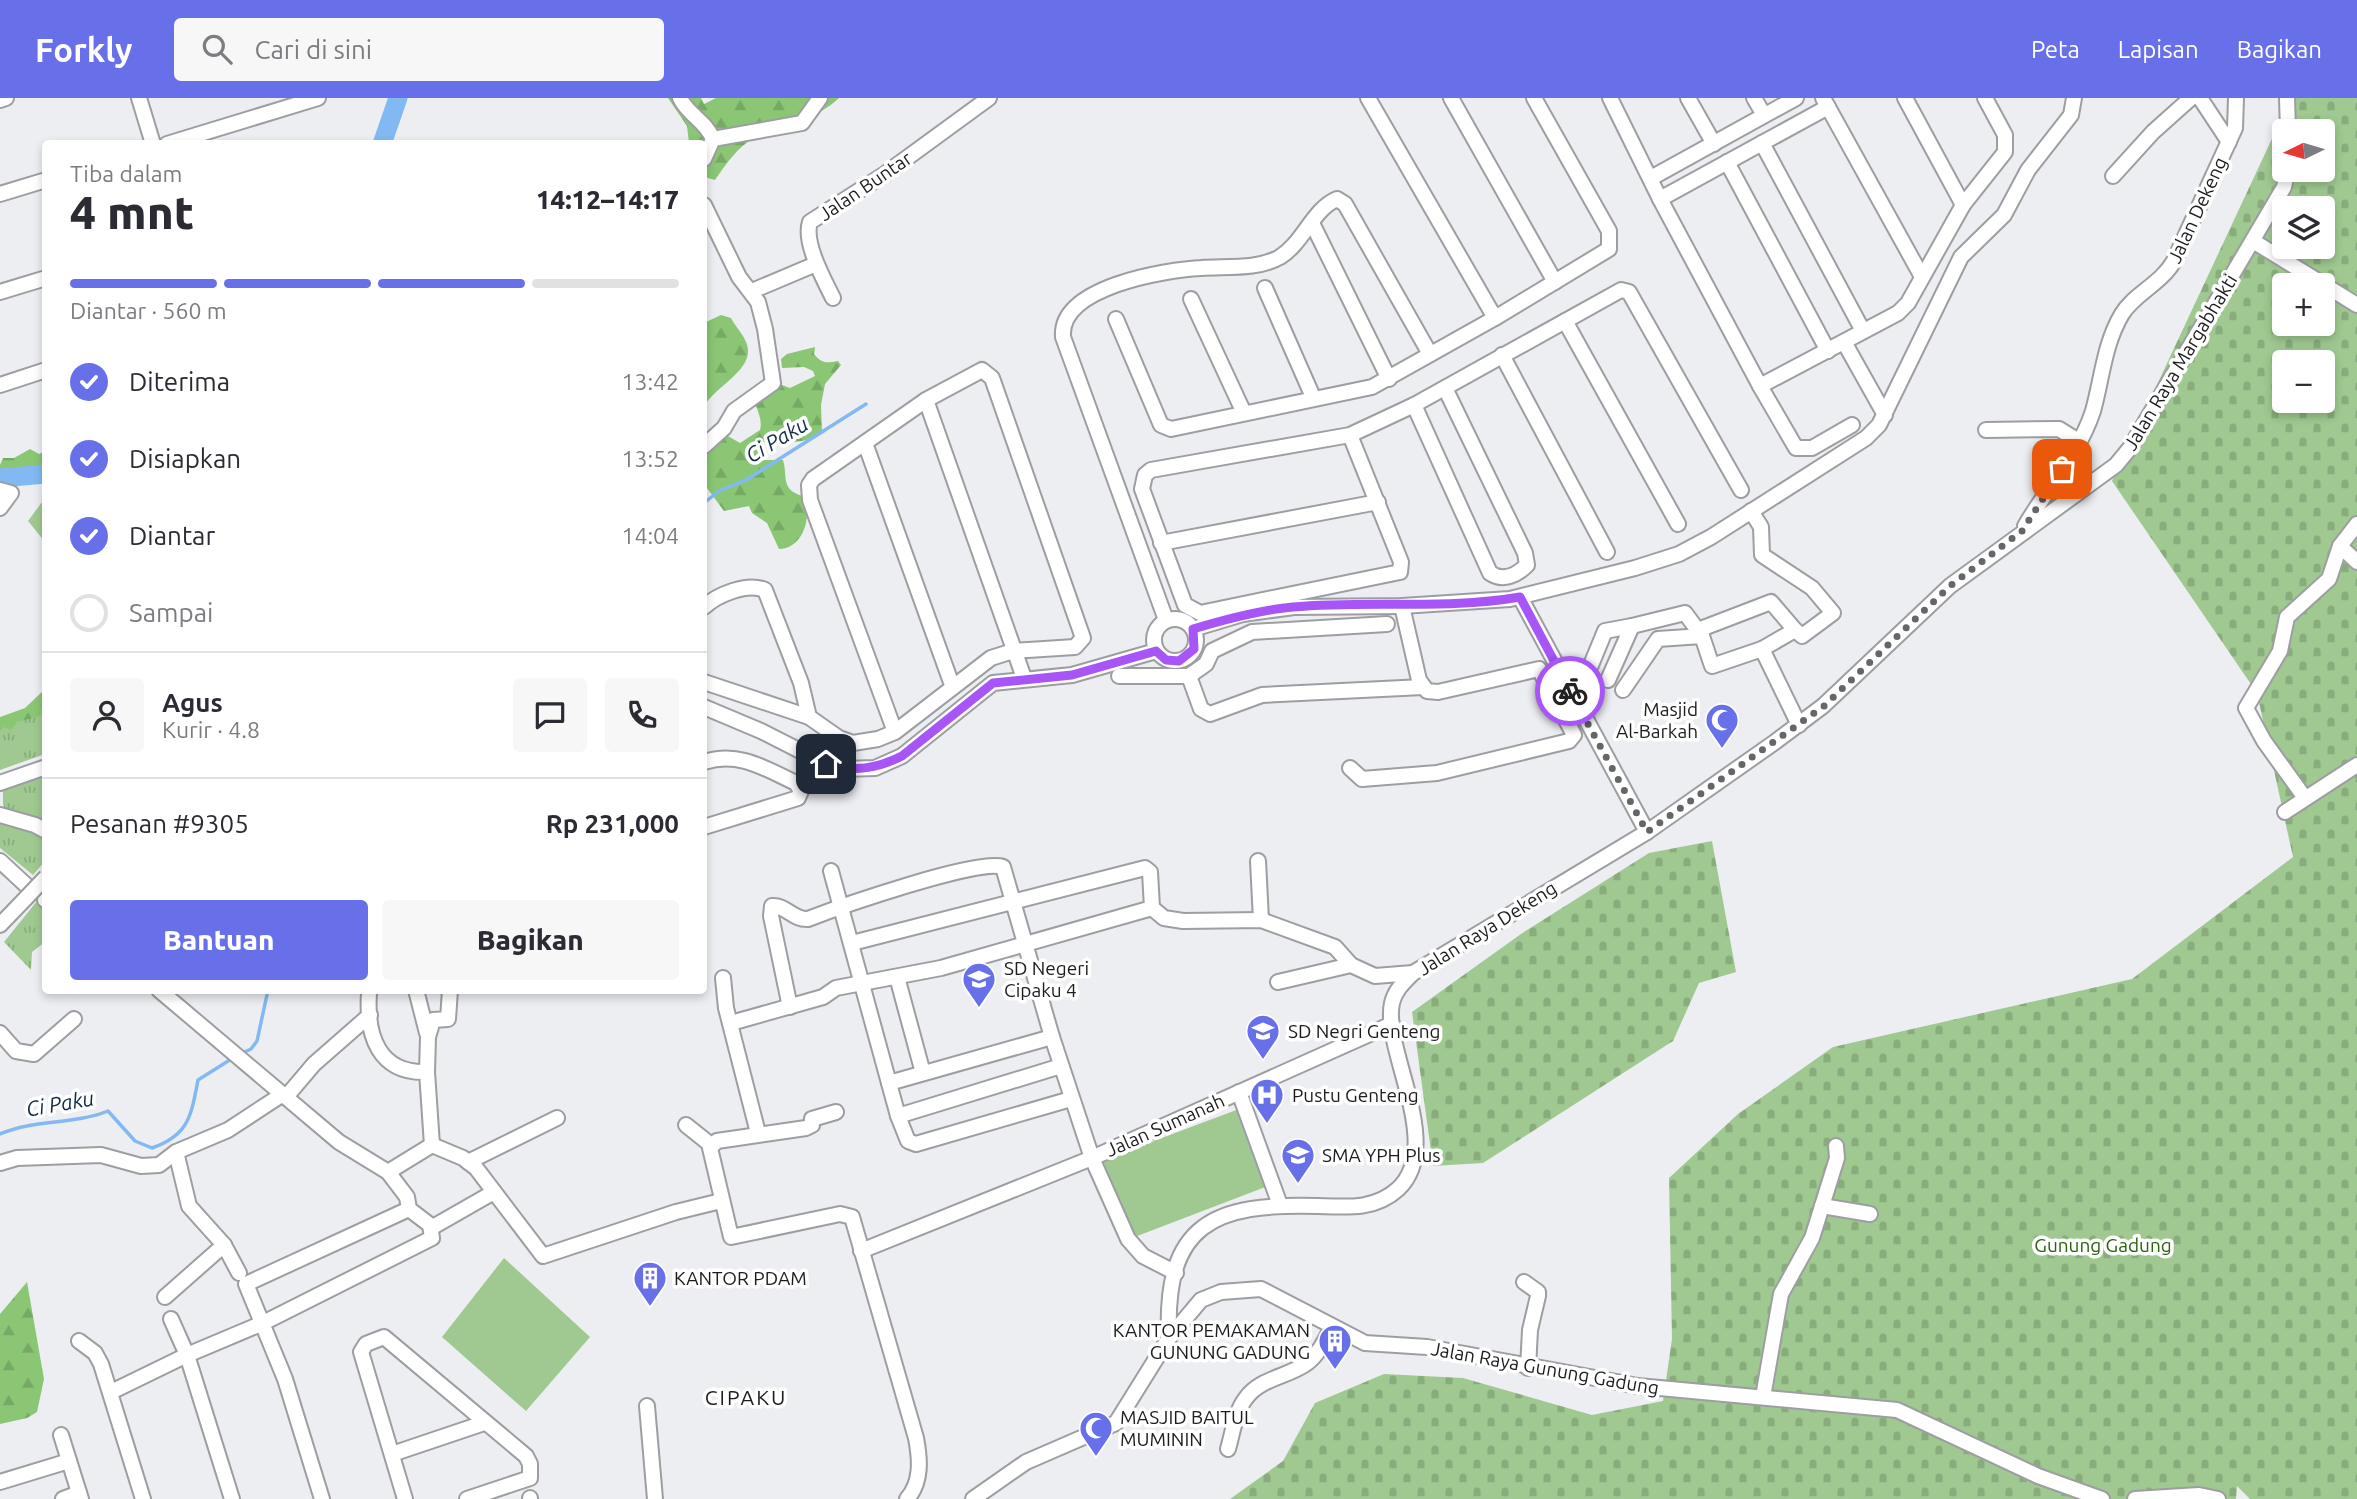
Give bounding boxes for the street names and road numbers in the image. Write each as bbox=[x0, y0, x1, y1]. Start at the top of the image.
street label: Jalan Buntar bbox=[814, 147, 916, 225]
street label: Jalan Dekeng bbox=[2163, 153, 2231, 267]
street label: Jalan Raya Margabhakti bbox=[2119, 270, 2241, 454]
street label: Jalan Raya Dekeng bbox=[1414, 876, 1560, 980]
street label: Jalan Sumanah bbox=[1102, 1089, 1228, 1161]
street label: Jalan Raya Gunung Gadung bbox=[1429, 1337, 1661, 1399]

